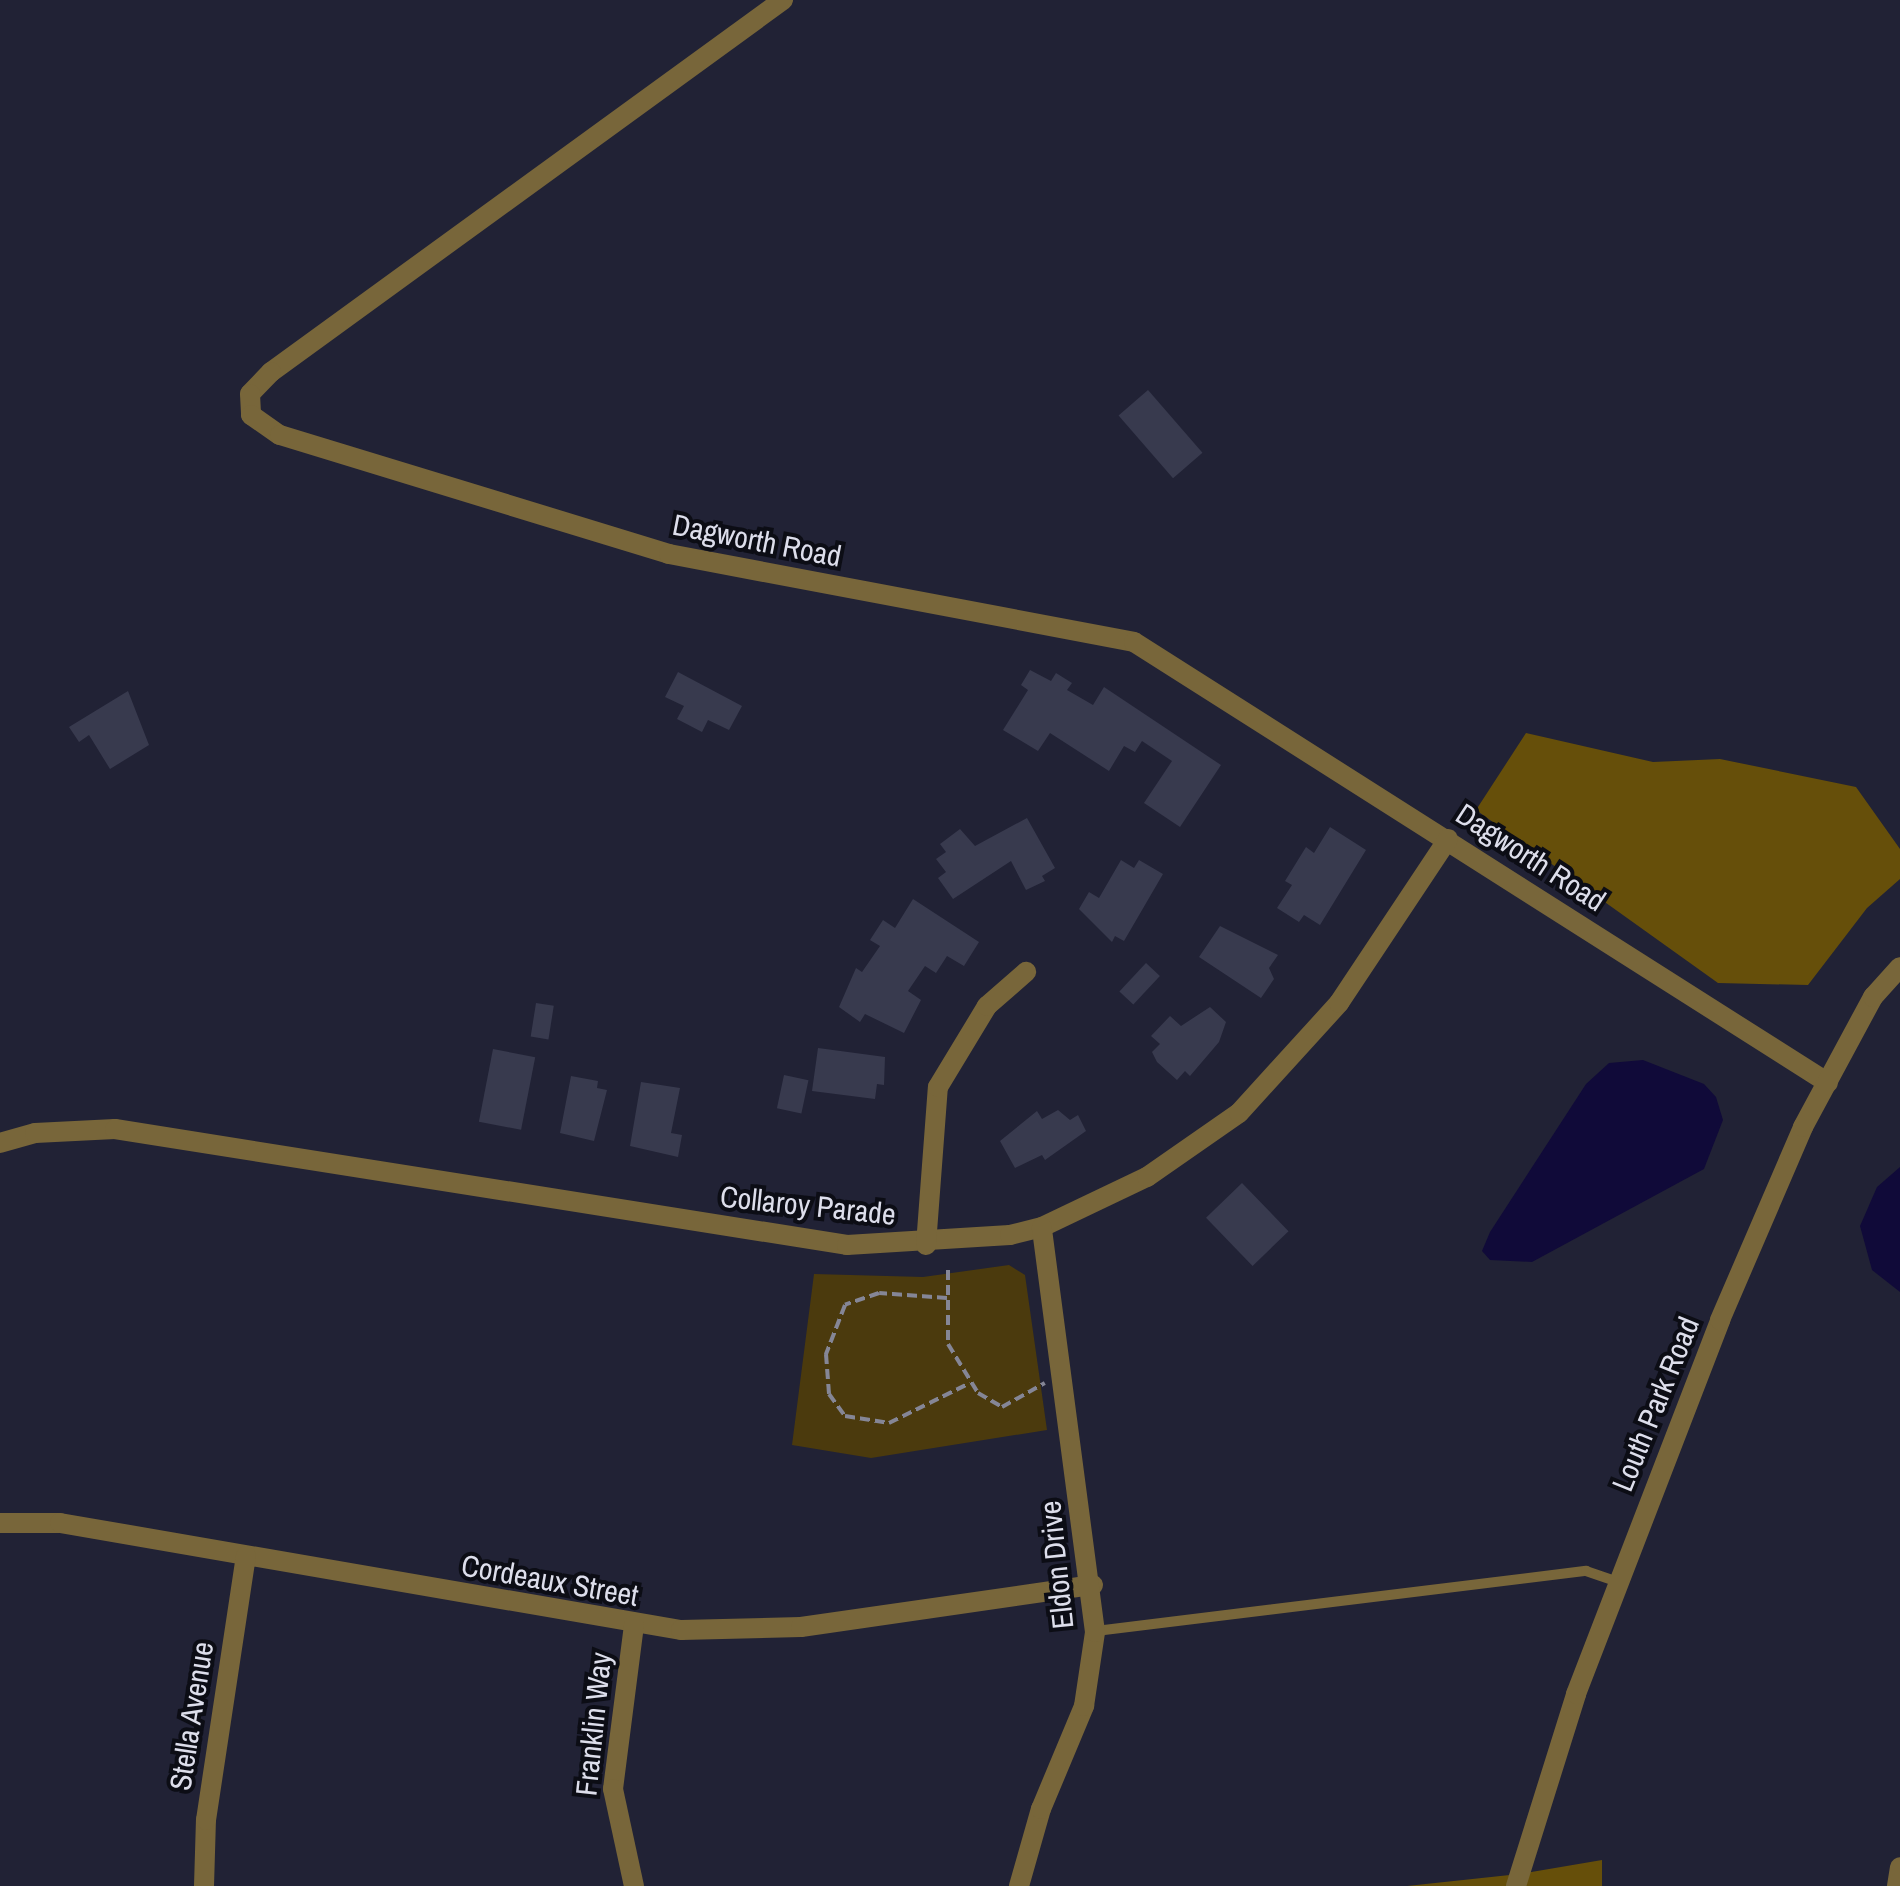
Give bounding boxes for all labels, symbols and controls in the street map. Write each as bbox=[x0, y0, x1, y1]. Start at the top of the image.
street label: Dagworth Road bbox=[670, 506, 844, 574]
street label: Dagworth Road bbox=[1450, 795, 1612, 919]
street label: Collaroy Parade bbox=[718, 1178, 898, 1232]
street label: Louth Park Road bbox=[1604, 1312, 1706, 1496]
street label: Eldon Drive bbox=[1031, 1499, 1081, 1631]
street label: Cordeaux Street bbox=[459, 1547, 641, 1613]
street label: Stella Avenue bbox=[161, 1638, 221, 1794]
street label: Franklin Way bbox=[568, 1651, 618, 1797]

